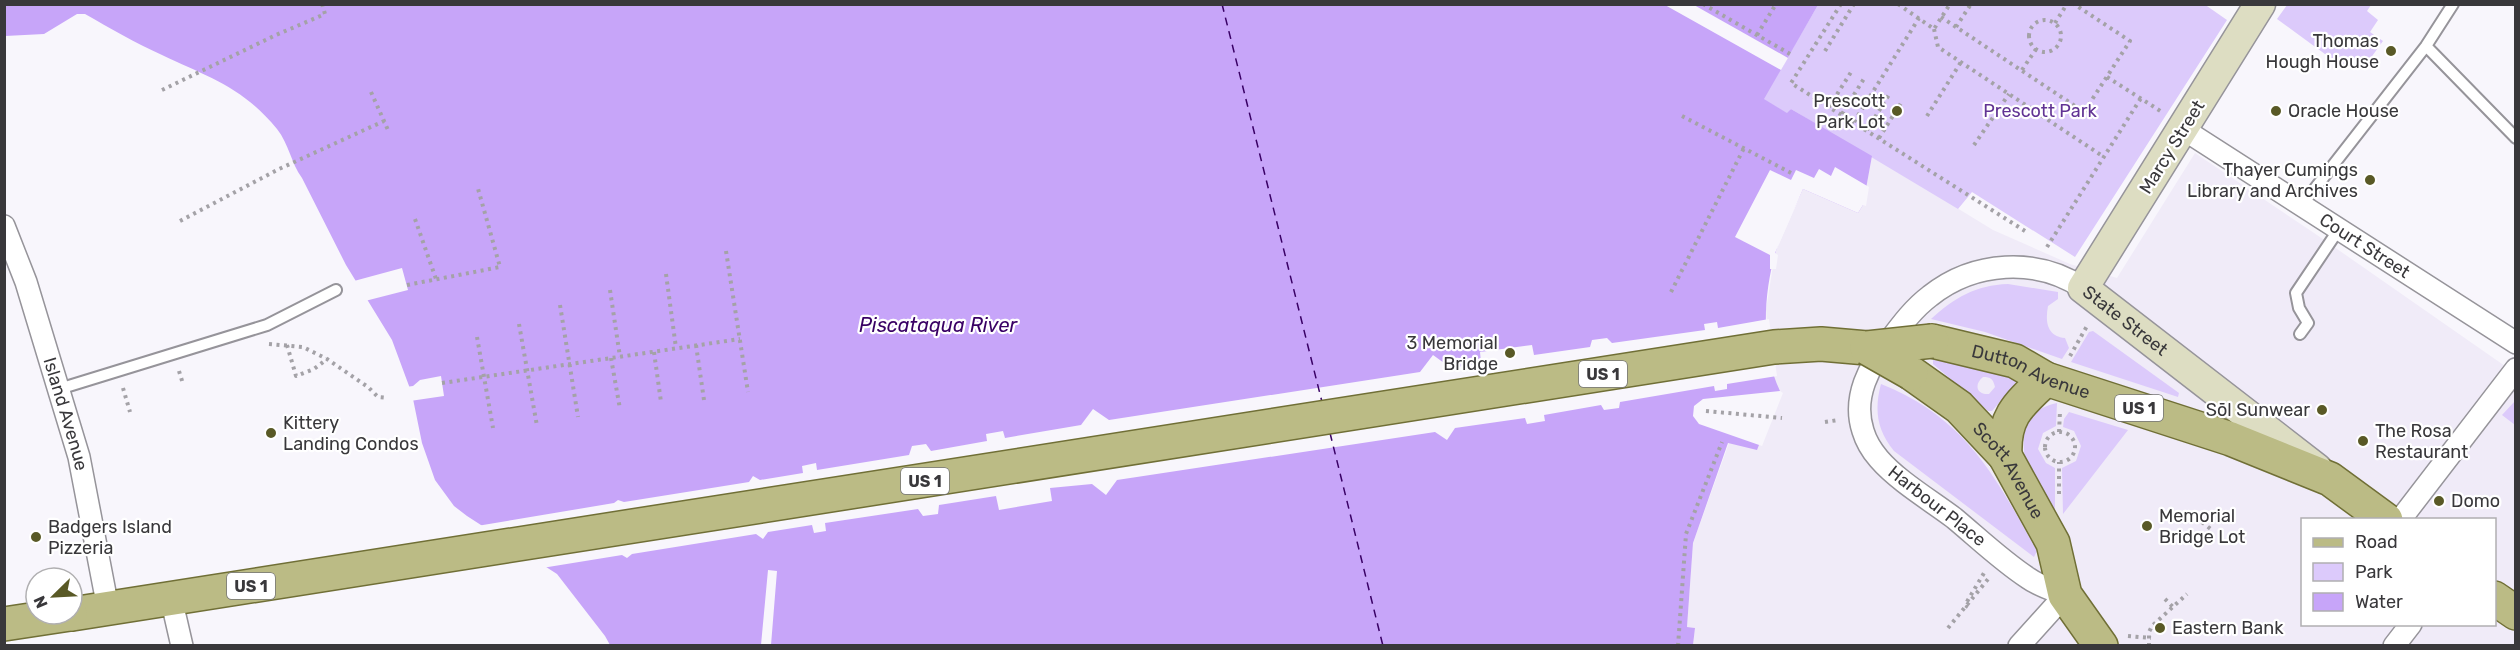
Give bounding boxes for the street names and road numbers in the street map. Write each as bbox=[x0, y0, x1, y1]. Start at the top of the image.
street label: Marcy Street bbox=[2134, 96, 2210, 198]
street label: Court Street bbox=[2315, 209, 2414, 283]
street label: State Street bbox=[2078, 281, 2172, 360]
street label: Dutton Avenue bbox=[1969, 340, 2093, 404]
street label: Island Avenue bbox=[38, 355, 92, 472]
road number: US 1 bbox=[1579, 361, 1627, 387]
road number: US 1 bbox=[2115, 395, 2163, 421]
street label: Scott Avenue bbox=[1968, 418, 2049, 523]
street label: Harbour Place bbox=[1884, 461, 1990, 551]
road number: US 1 bbox=[901, 468, 949, 494]
road number: US 1 bbox=[227, 573, 275, 599]

